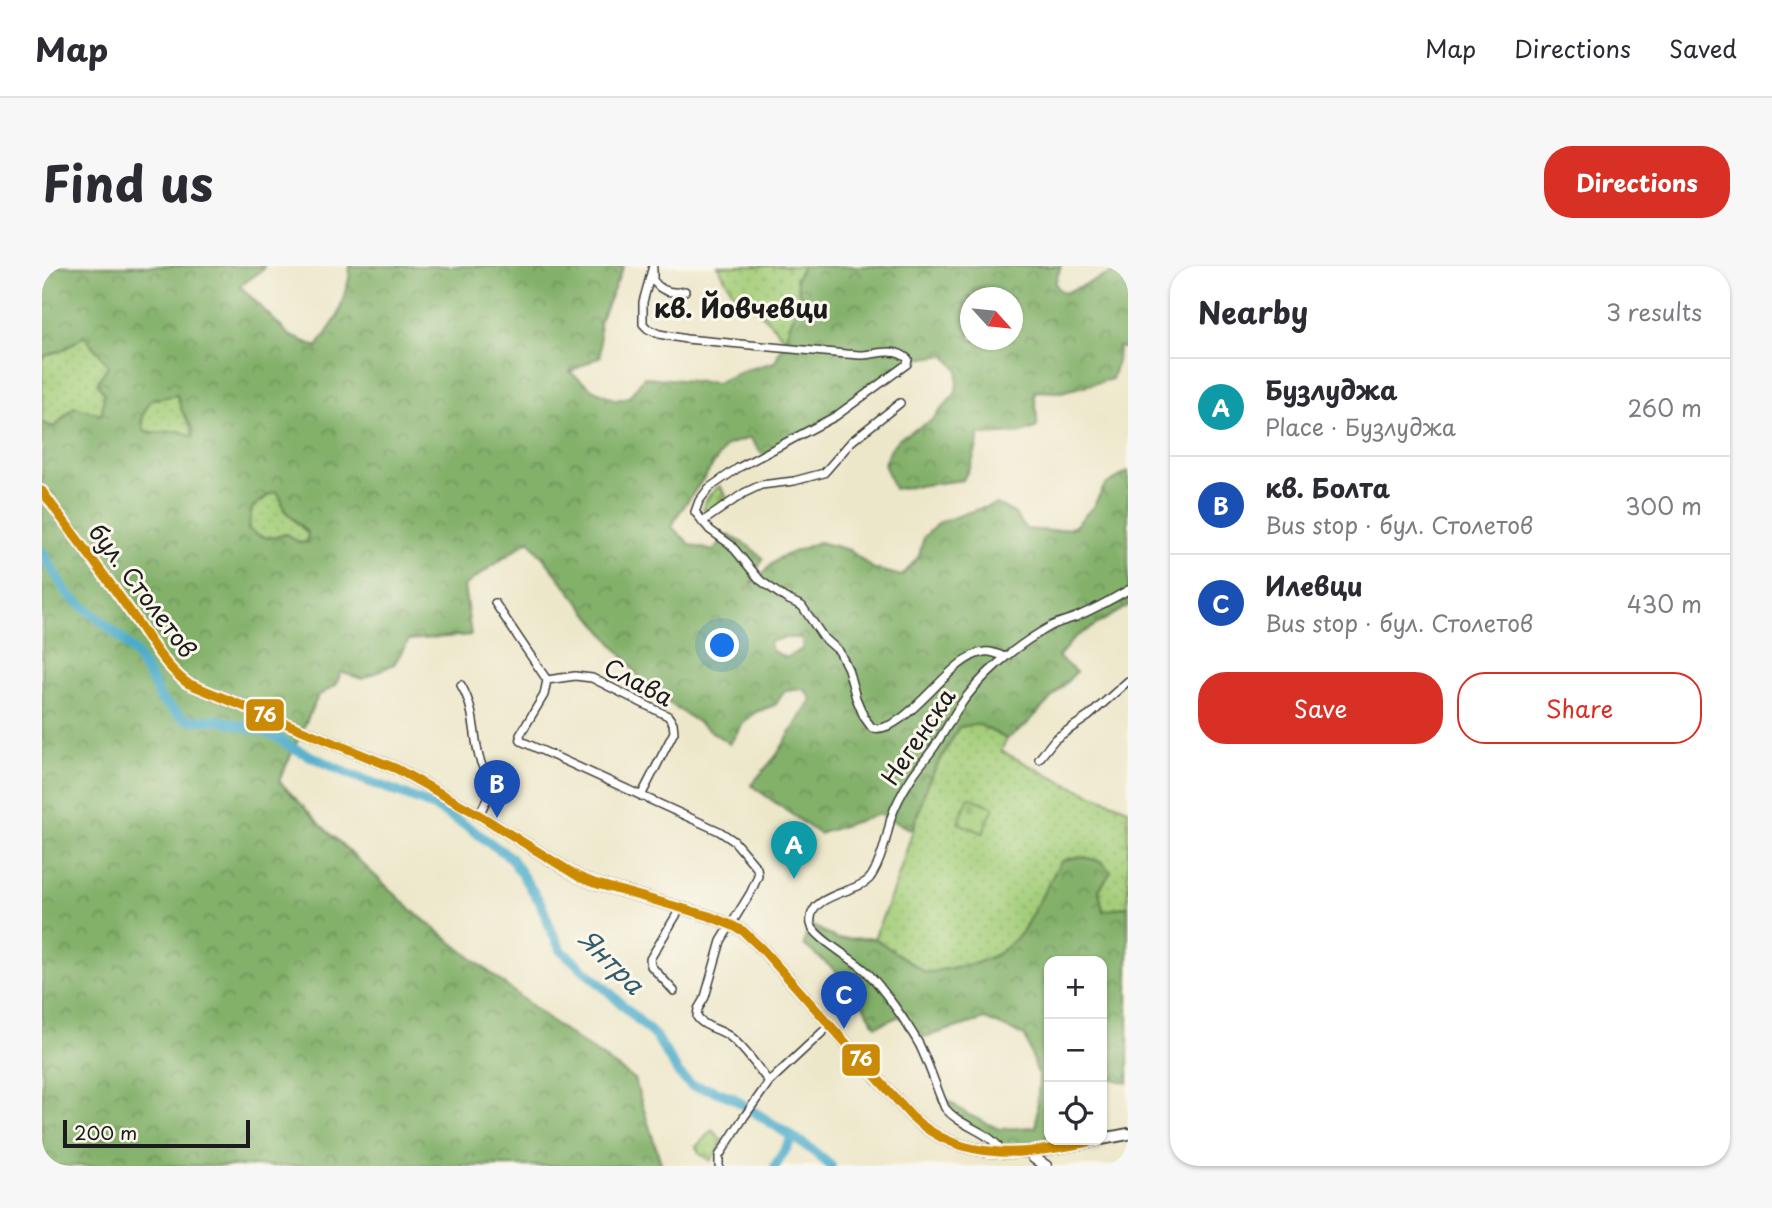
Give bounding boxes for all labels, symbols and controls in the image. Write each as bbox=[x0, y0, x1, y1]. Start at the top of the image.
text: Map bbox=[35, 23, 108, 73]
text: Map bbox=[1425, 30, 1476, 66]
text: Directions bbox=[1514, 30, 1631, 66]
text: Saved bbox=[1669, 30, 1737, 66]
text: Find us bbox=[42, 145, 213, 219]
button: Directions bbox=[1544, 146, 1730, 218]
north arrow bbox=[960, 287, 1023, 350]
district label: кв. Йовчевци bbox=[654, 288, 828, 327]
text: Nearby bbox=[1198, 289, 1308, 334]
text: 3 results bbox=[1606, 294, 1702, 329]
text: Бузлуджа bbox=[1265, 370, 1398, 409]
text: A bbox=[1212, 390, 1230, 425]
text: 260 m bbox=[1627, 390, 1702, 425]
text: Place · Бузлуджа bbox=[1265, 409, 1456, 444]
text: кв. Болта bbox=[1265, 468, 1390, 507]
text: B bbox=[1213, 488, 1229, 523]
text: 300 m bbox=[1625, 488, 1702, 523]
text: Bus stop · бул. Столетов bbox=[1265, 507, 1533, 542]
street label: бул. Столетов bbox=[81, 515, 206, 665]
text: Илевци bbox=[1265, 566, 1363, 605]
text: C bbox=[1212, 586, 1230, 621]
text: 430 m bbox=[1627, 586, 1702, 621]
text: Bus stop · бул. Столетов bbox=[1265, 605, 1533, 640]
your location bbox=[705, 628, 739, 662]
street label: Слава bbox=[598, 648, 680, 714]
button: Save bbox=[1198, 672, 1443, 744]
button: Share bbox=[1457, 672, 1702, 744]
street label: Негенска bbox=[871, 680, 963, 792]
line badge: 76 bbox=[245, 698, 285, 732]
text: 76 bbox=[254, 700, 276, 728]
pin: B bbox=[474, 760, 520, 818]
pin: A bbox=[771, 821, 817, 879]
water label: Янтра bbox=[571, 920, 654, 1003]
map controls bbox=[1044, 956, 1107, 1145]
button: + bbox=[1044, 956, 1107, 1019]
pin: C bbox=[821, 971, 867, 1029]
button: − bbox=[1044, 1019, 1107, 1082]
line badge: 76 bbox=[841, 1043, 881, 1077]
text: 76 bbox=[850, 1044, 872, 1072]
button: locate bbox=[1044, 1082, 1107, 1145]
scale bar bbox=[63, 1117, 250, 1149]
text: 200 m bbox=[74, 1118, 137, 1146]

